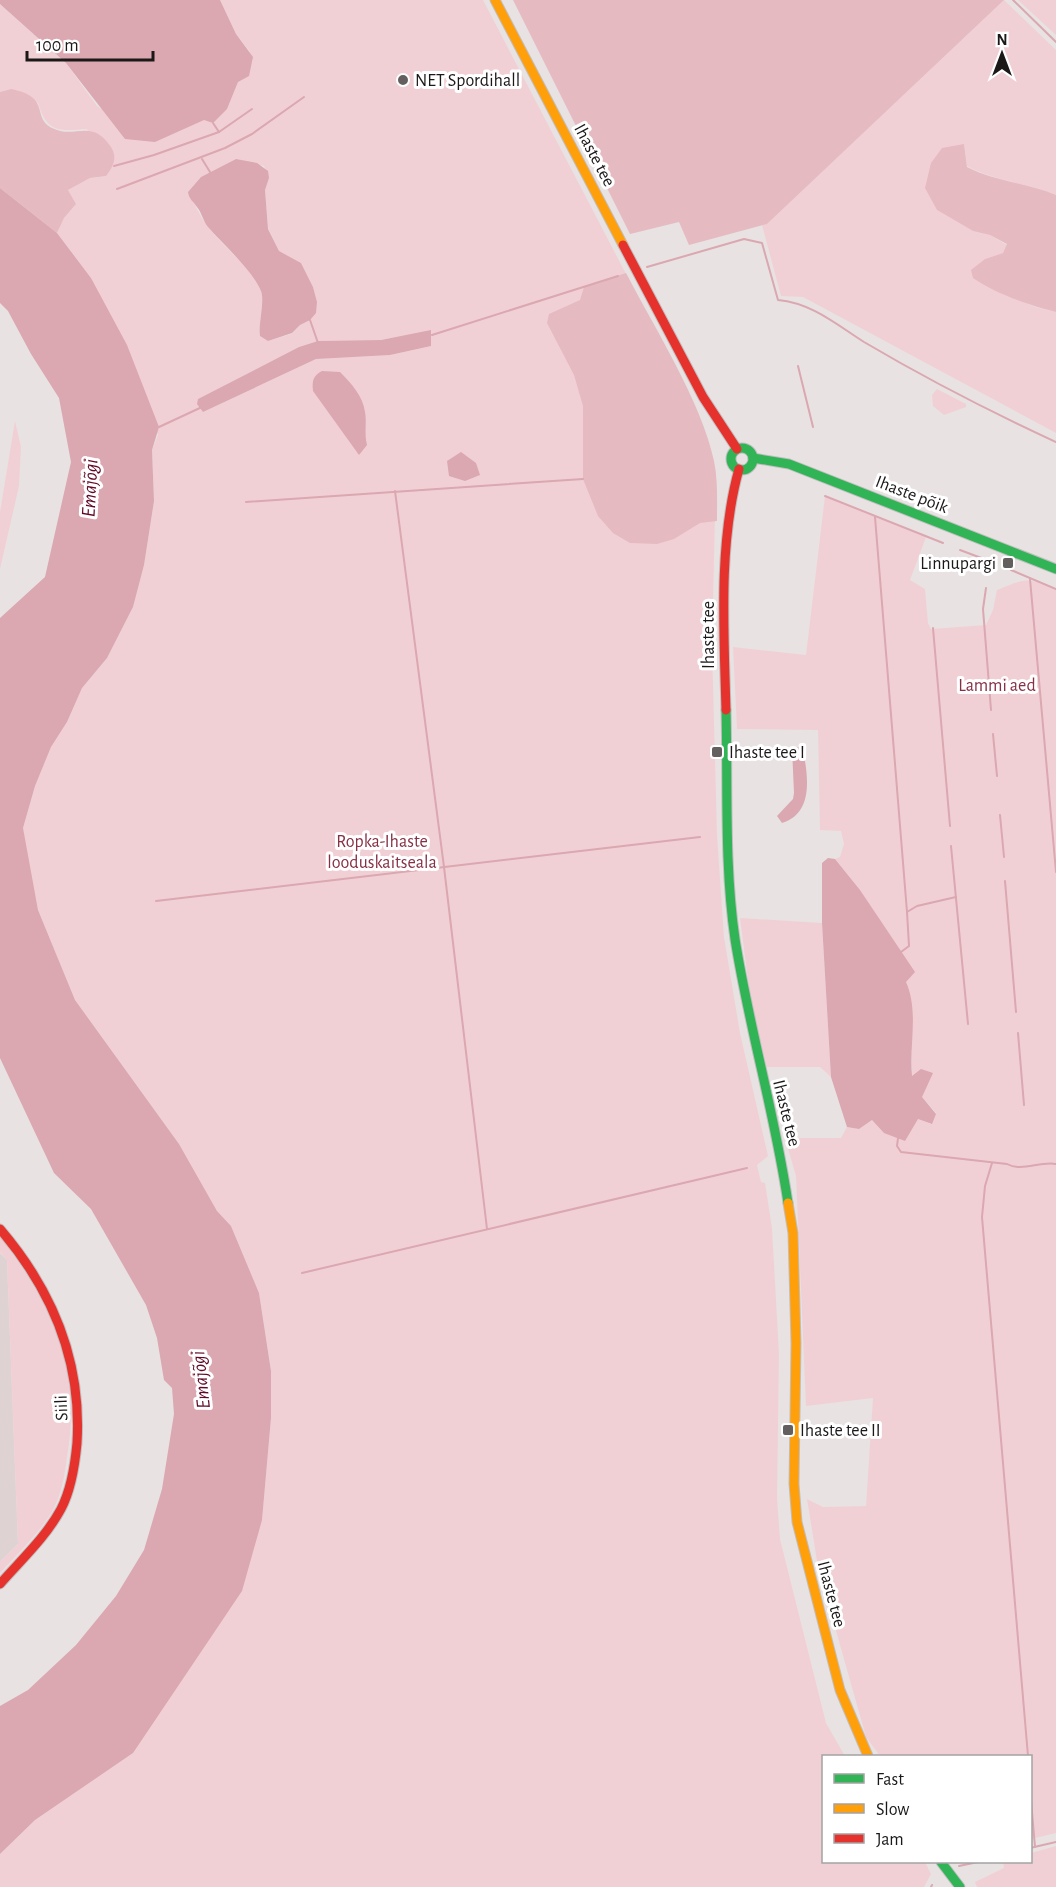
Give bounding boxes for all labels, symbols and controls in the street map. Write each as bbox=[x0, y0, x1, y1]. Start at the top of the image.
scale bar bbox=[27, 24, 153, 62]
north arrow bbox=[972, 24, 1032, 84]
text: N bbox=[996, 32, 1008, 48]
text: 100 m bbox=[36, 37, 79, 55]
place label: NET Spordihall bbox=[415, 72, 520, 90]
marker: NET Spordihall bbox=[396, 73, 410, 87]
street label: Ihaste tee bbox=[570, 121, 618, 190]
water label: Emajõgi bbox=[78, 458, 102, 518]
street label: Ihaste põik bbox=[873, 473, 951, 517]
place label: Linnupargi bbox=[920, 555, 996, 573]
marker: Linnupargi bbox=[1001, 556, 1015, 570]
street label: Ihaste tee bbox=[700, 601, 718, 669]
park label: Lammi aed bbox=[958, 677, 1036, 695]
place label: Ihaste tee I bbox=[729, 744, 805, 762]
marker: Ihaste tee I bbox=[710, 745, 724, 759]
park label: Ropka-Ihaste looduskaitseala bbox=[327, 833, 437, 872]
street label: Ihaste tee bbox=[769, 1078, 803, 1148]
water label: Emajõgi bbox=[188, 1350, 214, 1410]
street label: Siili bbox=[53, 1395, 71, 1421]
place label: Ihaste tee II bbox=[800, 1422, 881, 1440]
marker: Ihaste tee II bbox=[781, 1423, 795, 1437]
street label: Ihaste tee bbox=[814, 1559, 849, 1629]
legend bbox=[822, 1755, 1032, 1863]
text: Fast bbox=[876, 1771, 904, 1789]
text: Slow bbox=[876, 1801, 909, 1819]
text: Jam bbox=[876, 1831, 904, 1849]

